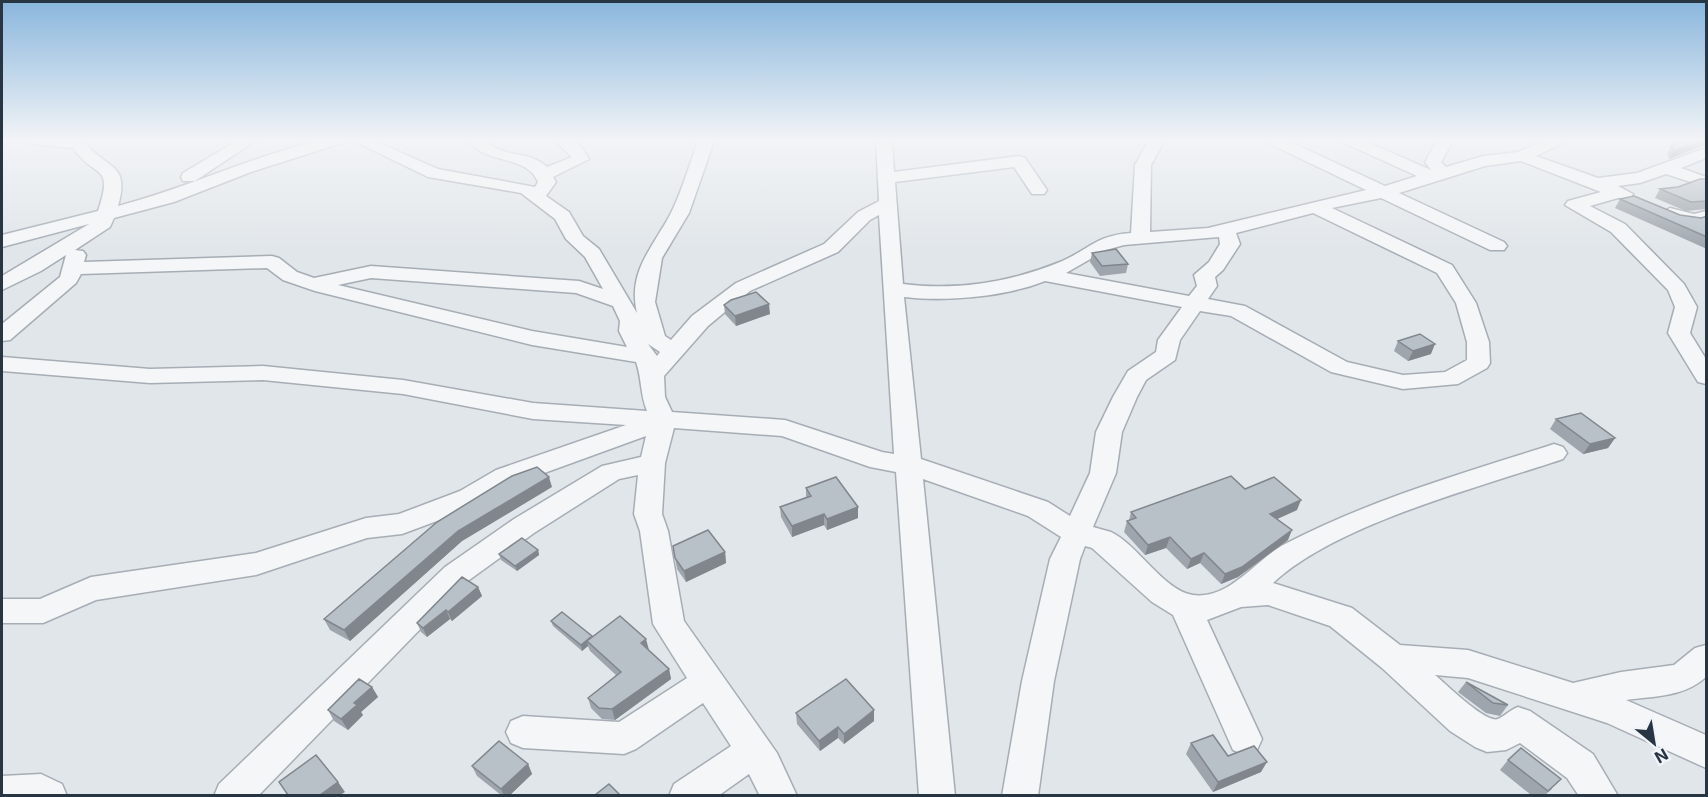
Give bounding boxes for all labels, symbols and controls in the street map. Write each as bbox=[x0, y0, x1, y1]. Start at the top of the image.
north arrow bbox=[1624, 713, 1684, 773]
text: N bbox=[1651, 744, 1672, 768]

